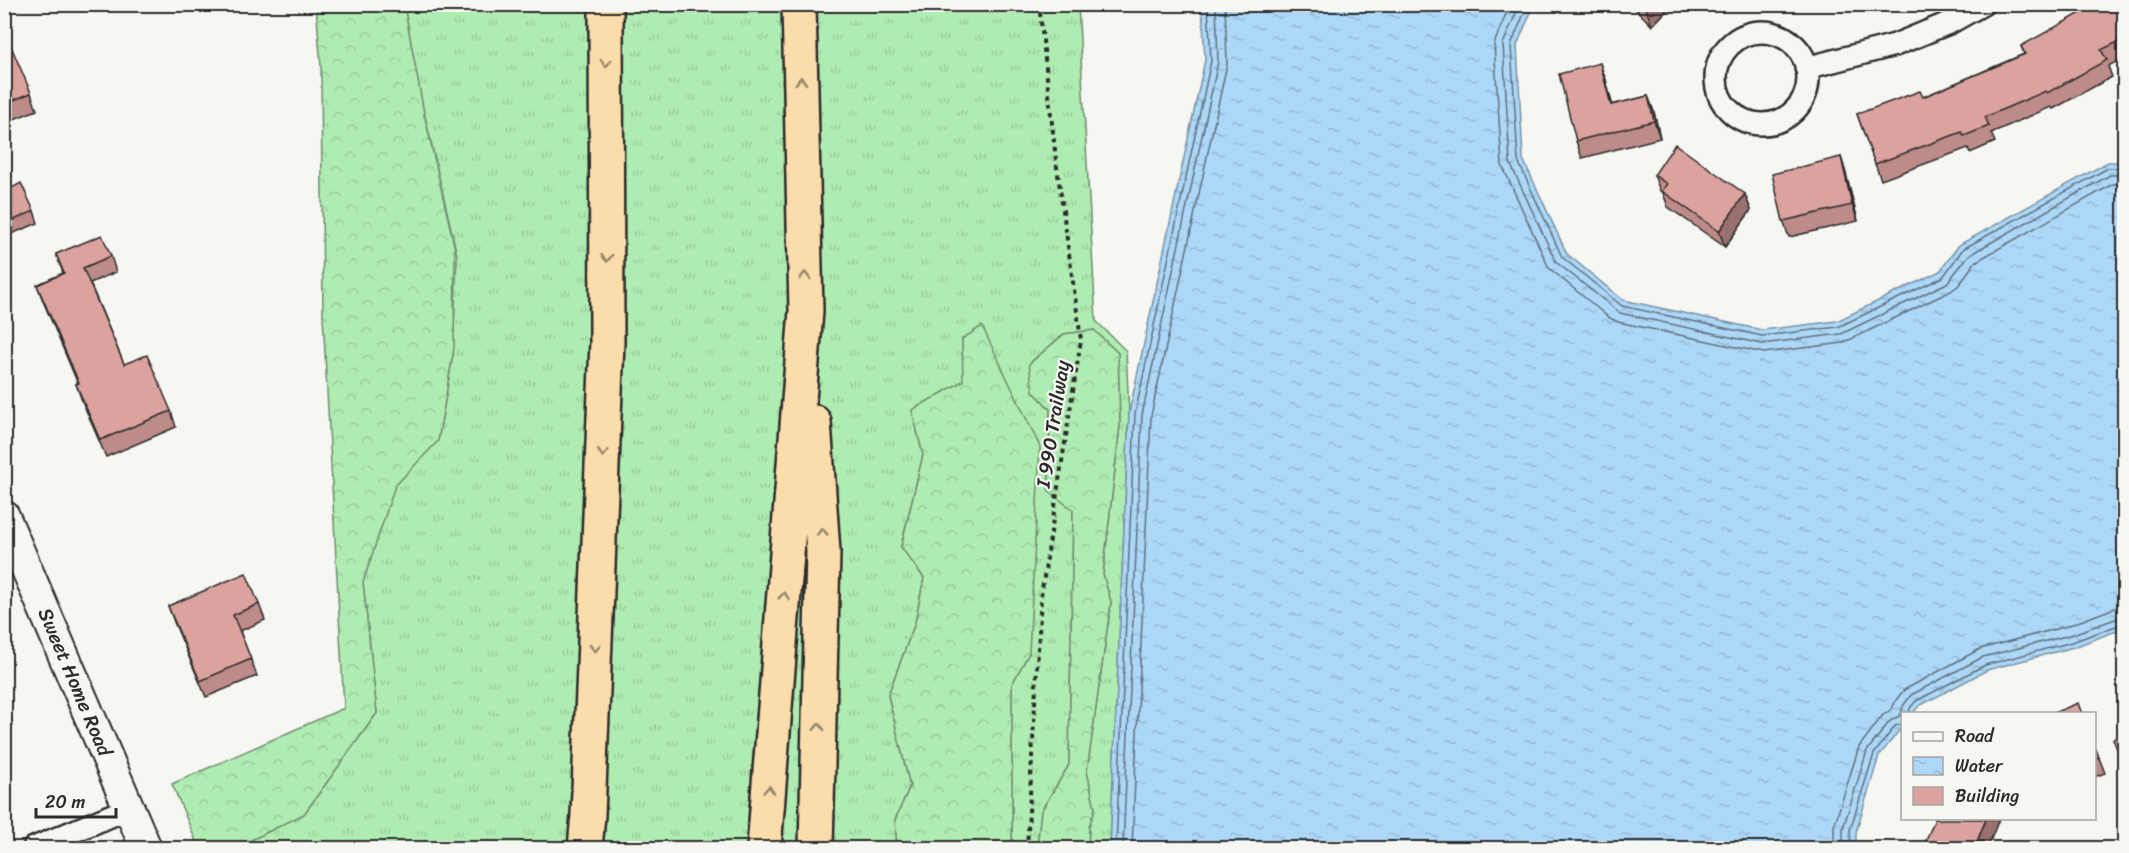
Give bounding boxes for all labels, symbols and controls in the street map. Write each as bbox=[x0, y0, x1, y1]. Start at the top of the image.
one-way arrow bbox=[600, 58, 612, 67]
one-way arrow bbox=[795, 76, 807, 85]
one-way arrow bbox=[601, 253, 613, 262]
one-way arrow bbox=[799, 271, 811, 280]
street label: I 990 Trailway bbox=[1026, 357, 1080, 491]
one-way arrow bbox=[596, 448, 609, 457]
one-way arrow bbox=[815, 528, 828, 537]
one-way arrow bbox=[777, 591, 790, 600]
street label: Sweet Home Road bbox=[28, 602, 123, 763]
one-way arrow bbox=[589, 643, 601, 652]
legend bbox=[1901, 712, 2096, 820]
text: Road bbox=[1955, 720, 1995, 752]
one-way arrow bbox=[813, 723, 825, 732]
text: Water bbox=[1955, 750, 2004, 782]
text: Building bbox=[1955, 780, 2019, 812]
scale bar bbox=[36, 781, 116, 819]
text: 20 m bbox=[45, 786, 85, 818]
one-way arrow bbox=[762, 786, 775, 795]

